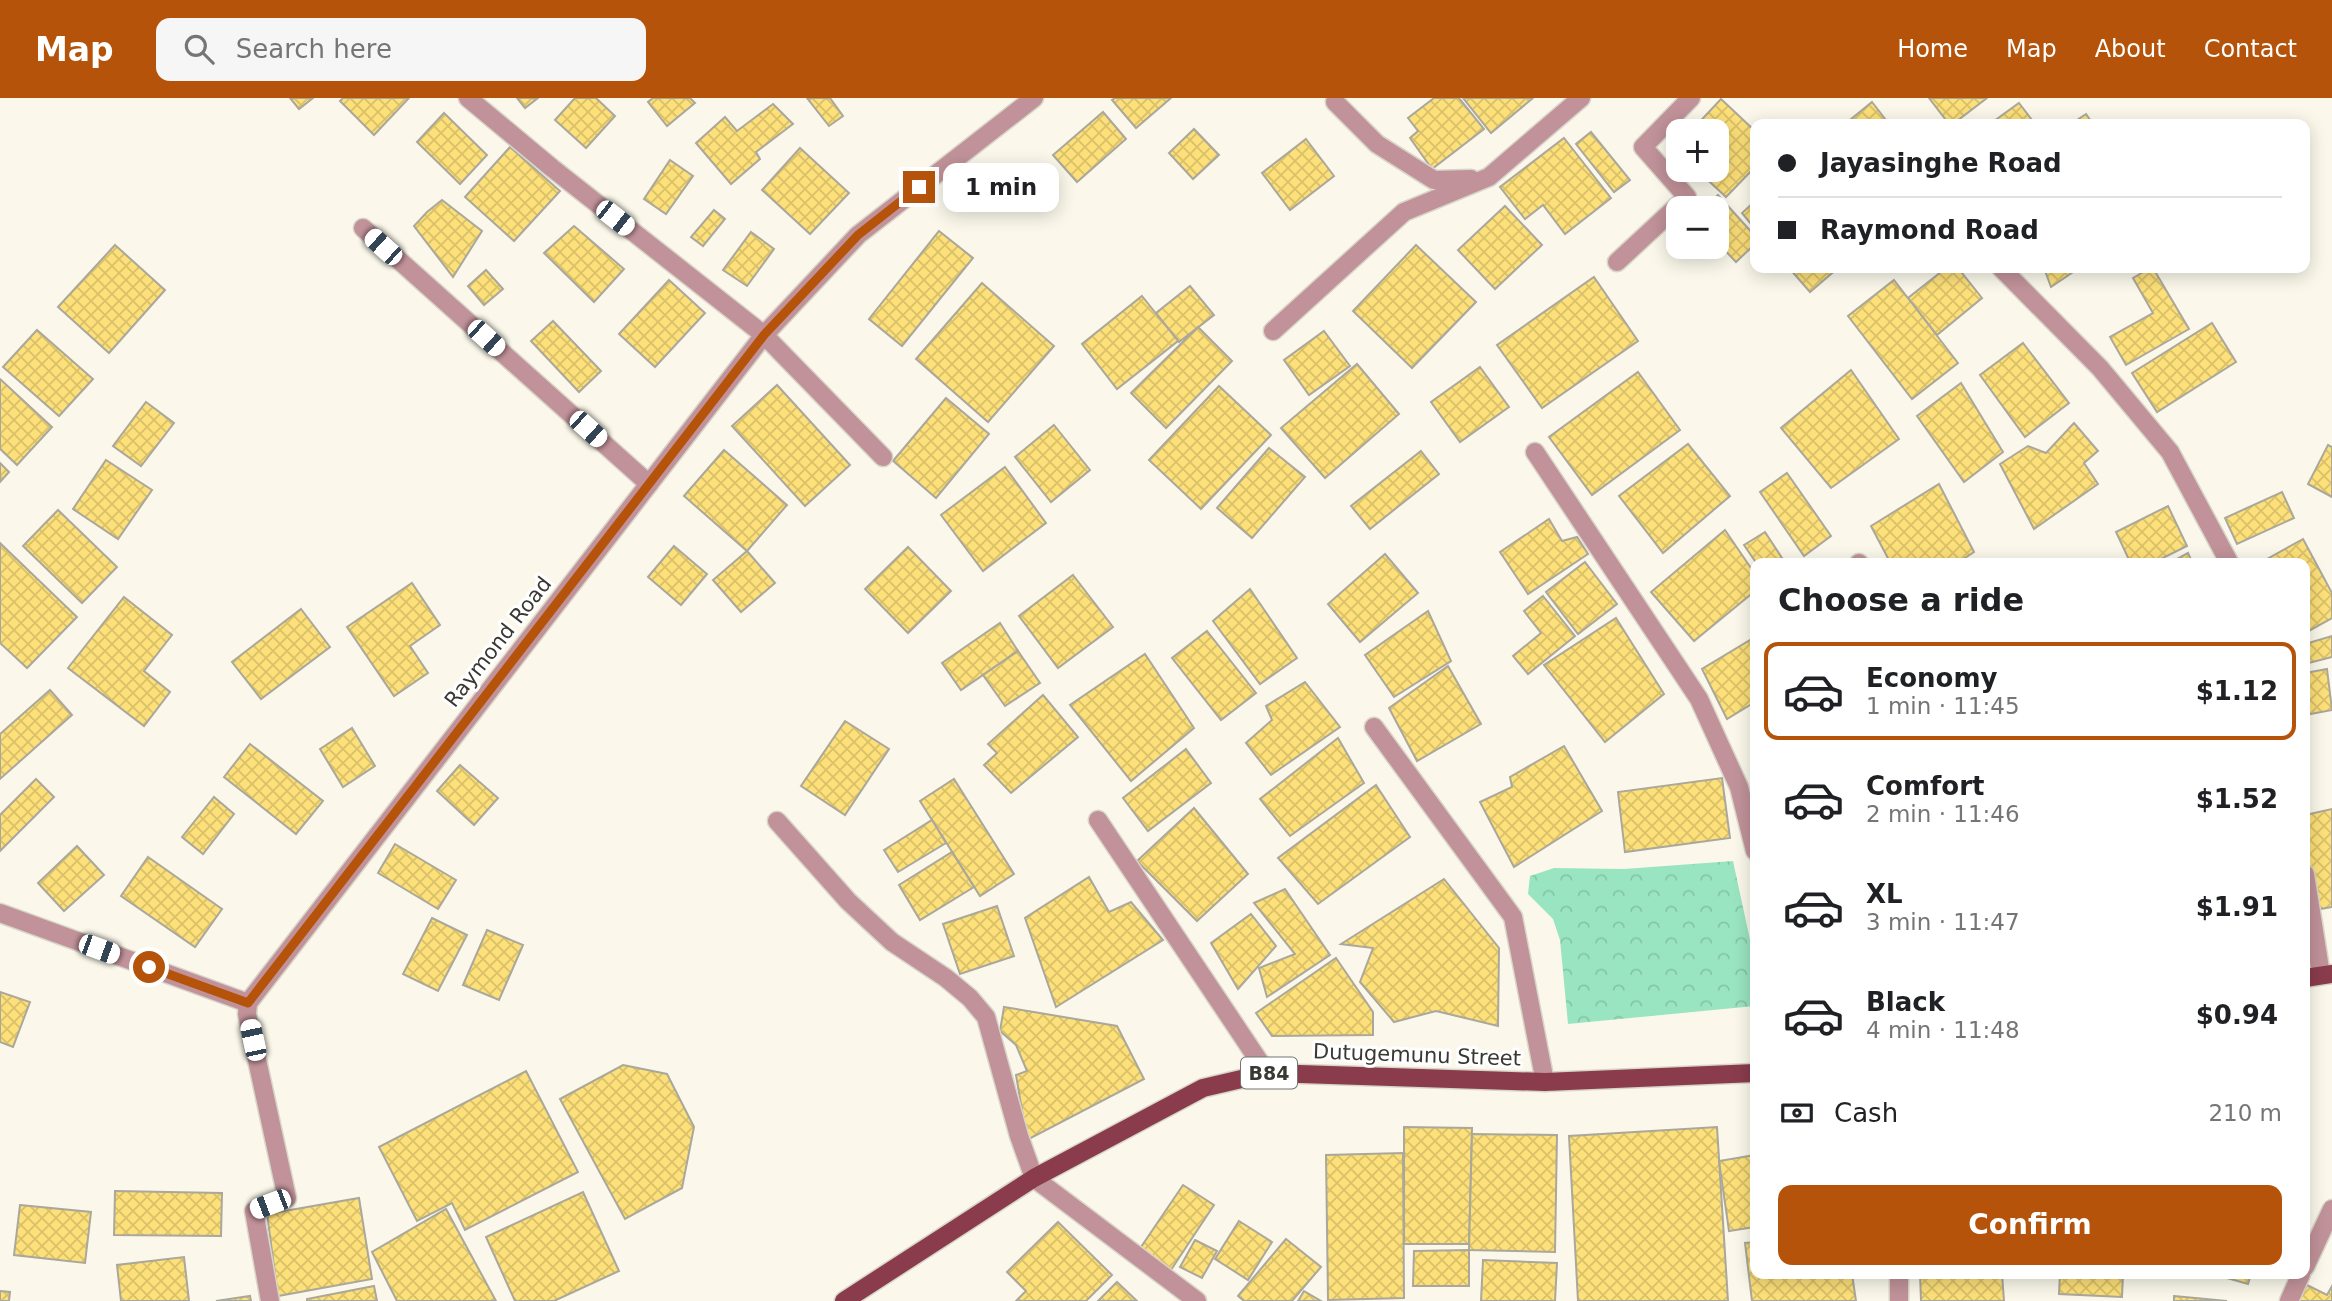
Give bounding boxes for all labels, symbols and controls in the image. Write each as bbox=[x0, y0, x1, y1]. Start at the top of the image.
search box bbox=[156, 18, 646, 81]
text: Map bbox=[35, 30, 114, 69]
icon: search bbox=[180, 30, 218, 68]
text: Search here bbox=[236, 34, 392, 64]
text: Home bbox=[1897, 35, 1968, 63]
text: Map bbox=[2006, 35, 2057, 63]
text: About bbox=[2095, 35, 2166, 63]
text: Contact bbox=[2204, 35, 2297, 63]
map controls bbox=[1666, 119, 1729, 259]
button: + bbox=[1666, 119, 1729, 182]
text: Jayasinghe Road bbox=[1820, 148, 2062, 178]
callout: 1 min bbox=[944, 162, 1059, 212]
route end bbox=[903, 171, 935, 203]
text: 1 min bbox=[965, 174, 1037, 200]
button: − bbox=[1666, 196, 1729, 259]
car bbox=[592, 197, 639, 239]
text: Raymond Road bbox=[1820, 215, 2039, 245]
car bbox=[361, 225, 406, 269]
car bbox=[464, 316, 509, 360]
car bbox=[566, 407, 611, 451]
street label: Raymond Road bbox=[440, 572, 556, 712]
text: Choose a ride bbox=[1778, 581, 2024, 619]
icon: car bbox=[1782, 660, 1845, 723]
text: Economy bbox=[1866, 663, 1997, 693]
text: $1.12 bbox=[2196, 676, 2278, 706]
text: 1 min · 11:45 bbox=[1866, 693, 2020, 719]
icon: car bbox=[1782, 768, 1845, 831]
text: Comfort bbox=[1866, 771, 1984, 801]
text: $1.52 bbox=[2196, 784, 2278, 814]
text: 2 min · 11:46 bbox=[1866, 801, 2020, 827]
icon: car bbox=[1782, 876, 1845, 939]
text: XL bbox=[1866, 879, 1903, 909]
text: $1.91 bbox=[2196, 892, 2278, 922]
text: 3 min · 11:47 bbox=[1866, 909, 2020, 935]
car bbox=[76, 932, 123, 966]
route start bbox=[133, 951, 165, 983]
icon: car bbox=[1782, 984, 1845, 1047]
text: Black bbox=[1866, 987, 1945, 1017]
text: $0.94 bbox=[2196, 1000, 2278, 1030]
car bbox=[239, 1017, 268, 1063]
text: 4 min · 11:48 bbox=[1866, 1017, 2020, 1043]
street label: Dutugemunu Street bbox=[1313, 1039, 1521, 1071]
road number: B84 bbox=[1241, 1057, 1297, 1088]
icon: cash bbox=[1778, 1094, 1816, 1132]
text: Cash bbox=[1834, 1098, 1898, 1128]
text: 210 m bbox=[2208, 1100, 2282, 1126]
button: Confirm bbox=[1778, 1185, 2282, 1265]
car bbox=[247, 1187, 294, 1221]

